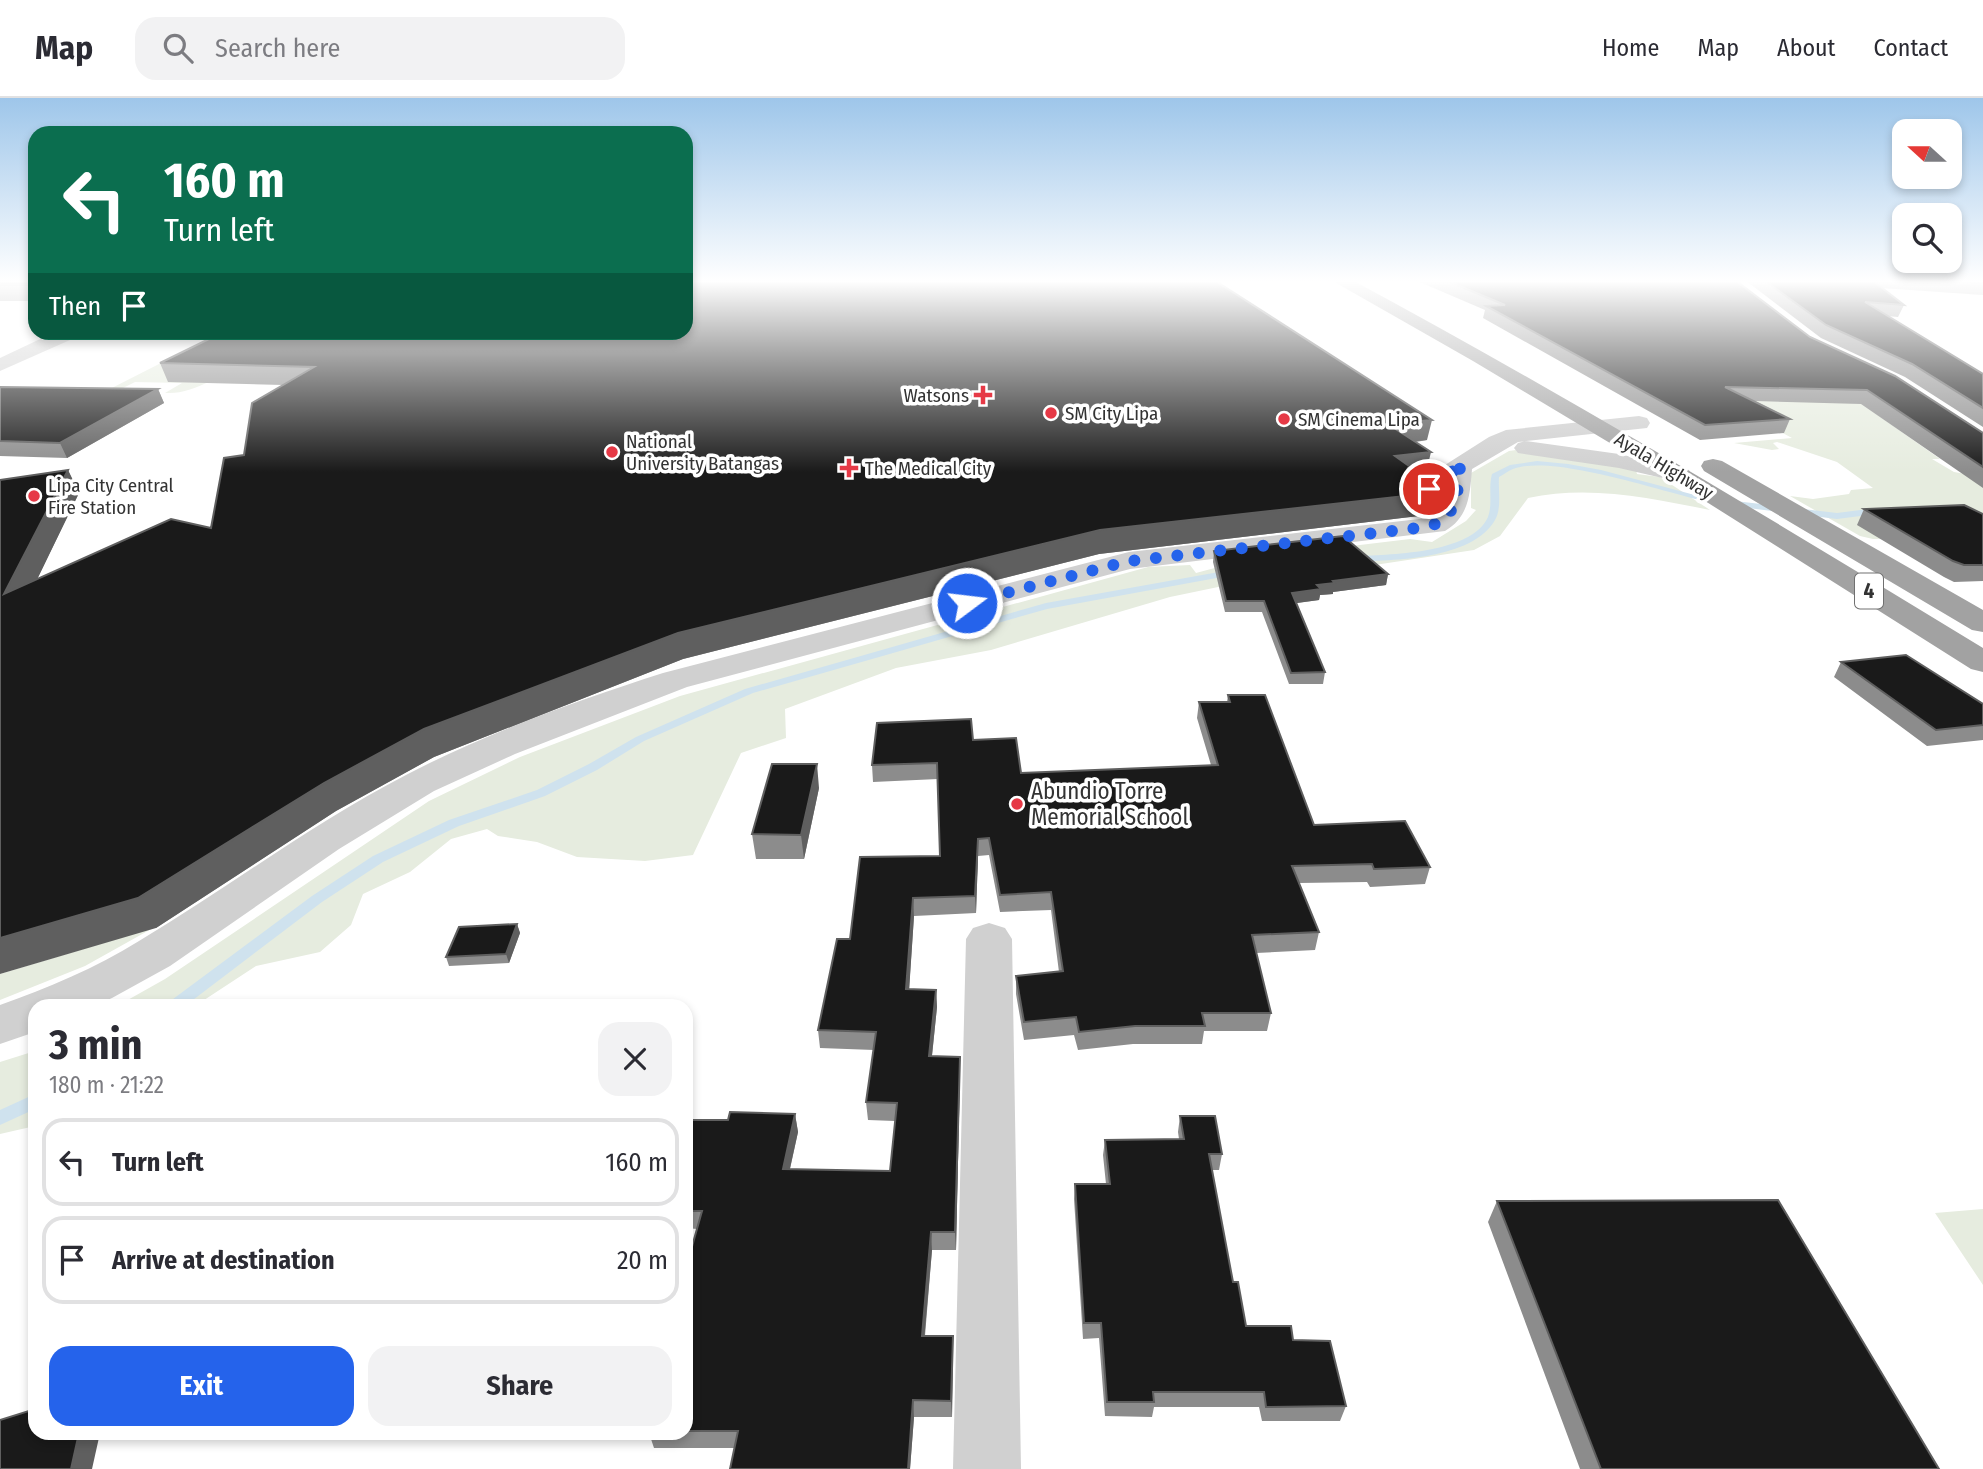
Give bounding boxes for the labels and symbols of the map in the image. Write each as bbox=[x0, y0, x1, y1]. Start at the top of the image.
north arrow bbox=[1892, 119, 1962, 189]
place label: Watsons bbox=[904, 384, 969, 407]
marker: Watsons bbox=[975, 387, 991, 403]
place label: SM City Lipa bbox=[1065, 402, 1158, 425]
marker: SM City Lipa bbox=[1043, 405, 1059, 421]
place label: SM Cinema Lipa bbox=[1298, 408, 1420, 431]
marker: SM Cinema Lipa bbox=[1276, 411, 1292, 427]
street label: Ayala Highway bbox=[1611, 428, 1718, 505]
place label: National University Batangas bbox=[626, 430, 779, 475]
marker: National University Batangas bbox=[604, 444, 620, 460]
place label: The Medical City bbox=[865, 457, 992, 480]
marker: The Medical City bbox=[839, 458, 859, 478]
pin bbox=[1399, 459, 1459, 519]
place label: Lipa City Central Fire Station bbox=[48, 474, 174, 519]
marker: Lipa City Central Fire Station bbox=[26, 488, 42, 504]
position arrow bbox=[930, 566, 1004, 640]
road number: 4 bbox=[1855, 574, 1883, 608]
place label: Abundio Torre Memorial School bbox=[1031, 777, 1188, 831]
marker: Abundio Torre Memorial School bbox=[1009, 796, 1025, 812]

